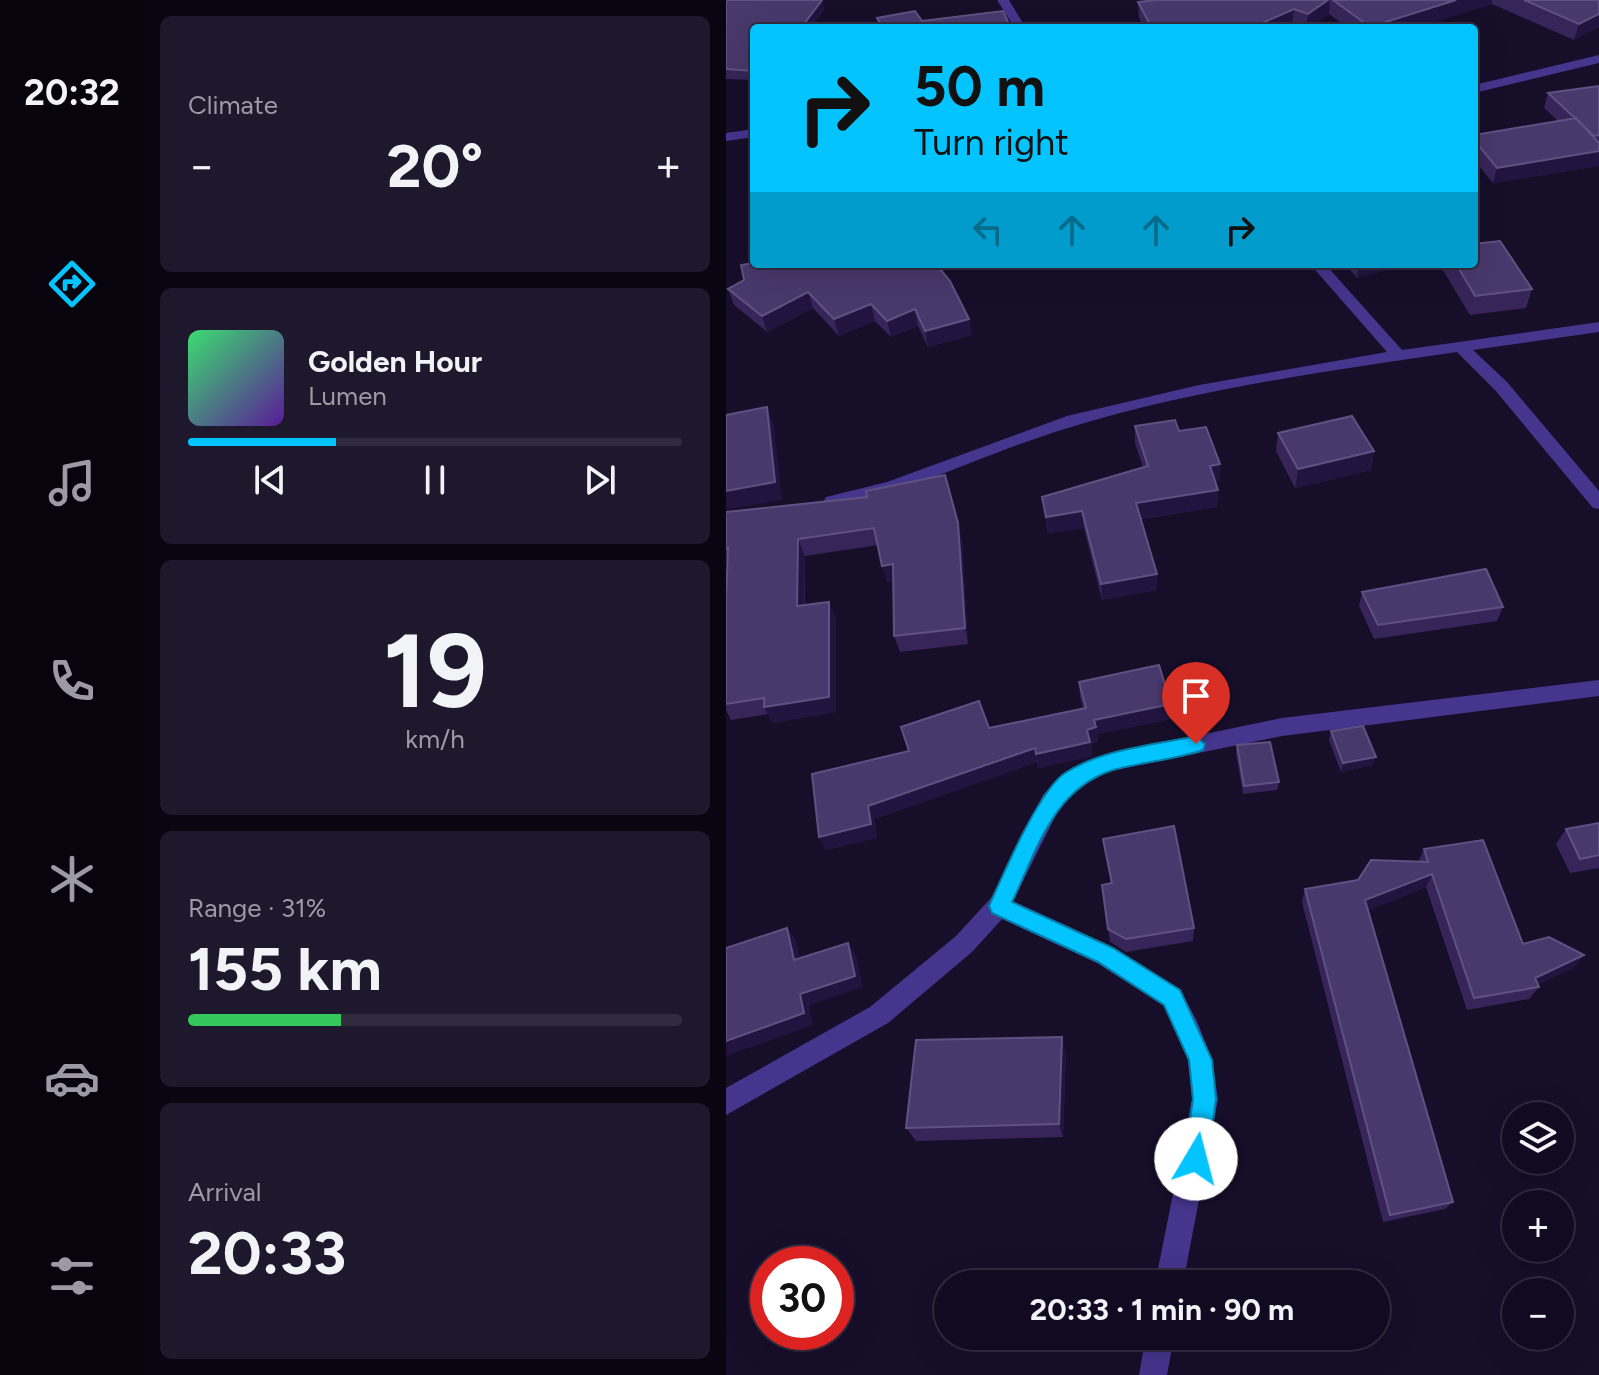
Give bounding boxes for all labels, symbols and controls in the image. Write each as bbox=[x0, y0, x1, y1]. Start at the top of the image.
text: 50 m bbox=[914, 53, 1045, 120]
icon: right bbox=[782, 56, 886, 160]
text: 20:32 bbox=[24, 71, 120, 114]
text: Climate bbox=[188, 89, 278, 121]
text: Turn right bbox=[914, 121, 1069, 164]
text: 20° bbox=[387, 130, 483, 202]
text: − bbox=[188, 139, 215, 192]
text: + bbox=[655, 139, 682, 192]
icon: left bbox=[966, 208, 1010, 252]
icon: ahead bbox=[1050, 208, 1094, 252]
icon: ahead bbox=[1134, 208, 1178, 252]
icon: right bbox=[1218, 208, 1262, 252]
icon: directions bbox=[44, 256, 100, 312]
text: Golden Hour bbox=[308, 343, 482, 380]
text: Lumen bbox=[308, 380, 387, 412]
icon: music bbox=[44, 455, 100, 511]
icon: previous bbox=[248, 458, 292, 502]
icon: pause bbox=[413, 458, 457, 502]
icon: next bbox=[578, 458, 622, 502]
text: 19 bbox=[383, 608, 487, 733]
icon: phone bbox=[44, 653, 100, 709]
pin bbox=[1162, 662, 1230, 744]
icon: arrive bbox=[1174, 674, 1218, 718]
text: km/h bbox=[405, 723, 465, 755]
icon: climate bbox=[44, 851, 100, 907]
text: Range · 31% bbox=[188, 892, 326, 924]
text: 155 km bbox=[188, 933, 382, 1005]
icon: car bbox=[44, 1050, 100, 1106]
map controls bbox=[1502, 1102, 1574, 1350]
button: layers bbox=[1502, 1102, 1574, 1174]
position arrow bbox=[1154, 1117, 1238, 1201]
text: Arrival bbox=[188, 1176, 261, 1208]
button: + bbox=[1502, 1190, 1574, 1262]
text: 20:33 bbox=[188, 1217, 346, 1289]
speed limit sign: 30 bbox=[750, 1246, 854, 1350]
icon: filters bbox=[44, 1248, 100, 1304]
button: − bbox=[1502, 1278, 1574, 1350]
text: 20:33 · 1 min · 90 m bbox=[1030, 1291, 1294, 1328]

